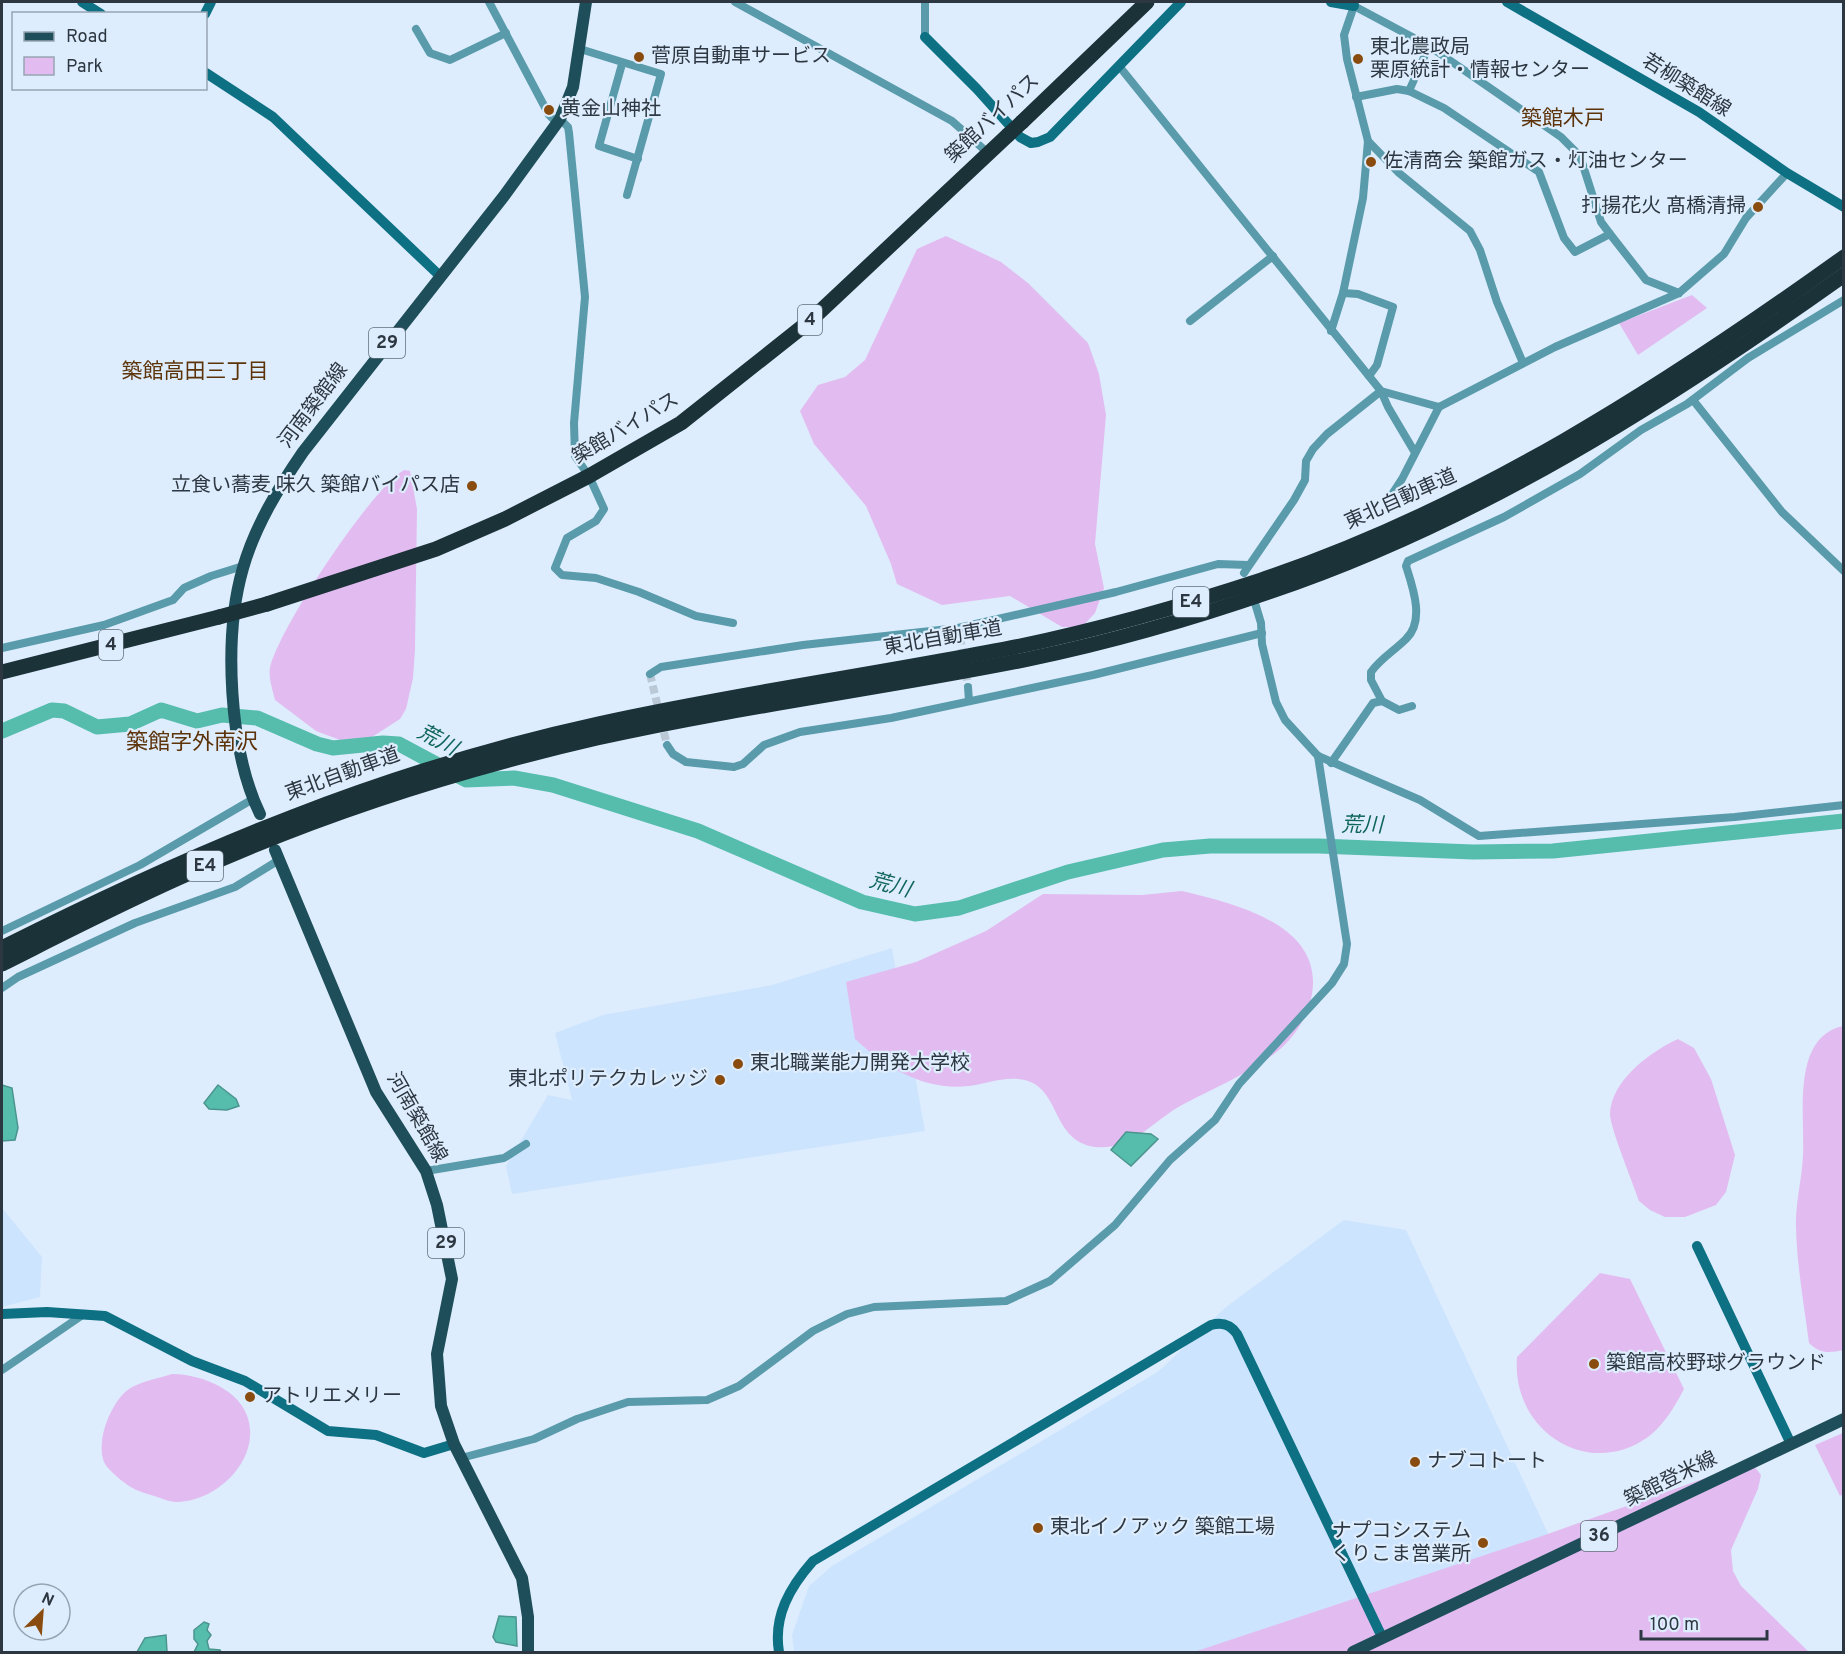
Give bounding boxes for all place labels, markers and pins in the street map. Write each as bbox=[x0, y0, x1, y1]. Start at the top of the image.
place label: 東北農政局 栗原統計・情報センター bbox=[1370, 35, 1590, 84]
place label: 菅原自動車サービス bbox=[651, 44, 831, 70]
marker: 菅原自動車サービス bbox=[632, 50, 646, 64]
marker: 東北農政局 栗原統計・情報センター bbox=[1351, 52, 1365, 66]
place label: 黄金山神社 bbox=[561, 97, 661, 123]
marker: 黄金山神社 bbox=[542, 103, 556, 117]
place label: 佐清商会 築館ガス・灯油センター bbox=[1383, 149, 1688, 175]
marker: 佐清商会 築館ガス・灯油センター bbox=[1364, 155, 1378, 169]
place label: 打揚花火 髙橋清掃 bbox=[1581, 194, 1746, 220]
marker: 打揚花火 髙橋清掃 bbox=[1751, 200, 1765, 214]
place label: 立食い蕎麦 味久 築館バイパス店 bbox=[171, 473, 460, 499]
marker: 立食い蕎麦 味久 築館バイパス店 bbox=[465, 479, 479, 493]
place label: 東北職業能力開発大学校 bbox=[750, 1051, 970, 1077]
marker: 東北職業能力開発大学校 bbox=[731, 1057, 745, 1071]
place label: 東北ポリテクカレッジ bbox=[508, 1067, 708, 1093]
marker: 東北ポリテクカレッジ bbox=[713, 1073, 727, 1087]
place label: 築館高校野球グラウンド bbox=[1606, 1351, 1826, 1377]
marker: 築館高校野球グラウンド bbox=[1587, 1357, 1601, 1371]
place label: アトリエメリー bbox=[262, 1384, 402, 1410]
marker: アトリエメリー bbox=[243, 1390, 257, 1404]
place label: ナブコトート bbox=[1427, 1449, 1547, 1475]
marker: ナブコトート bbox=[1408, 1455, 1422, 1469]
place label: 東北イノアック 築館工場 bbox=[1050, 1515, 1275, 1541]
place label: ナプコシステム くりこま営業所 bbox=[1331, 1519, 1471, 1568]
marker: 東北イノアック 築館工場 bbox=[1031, 1521, 1045, 1535]
marker: ナプコシステム くりこま営業所 bbox=[1476, 1536, 1490, 1550]

